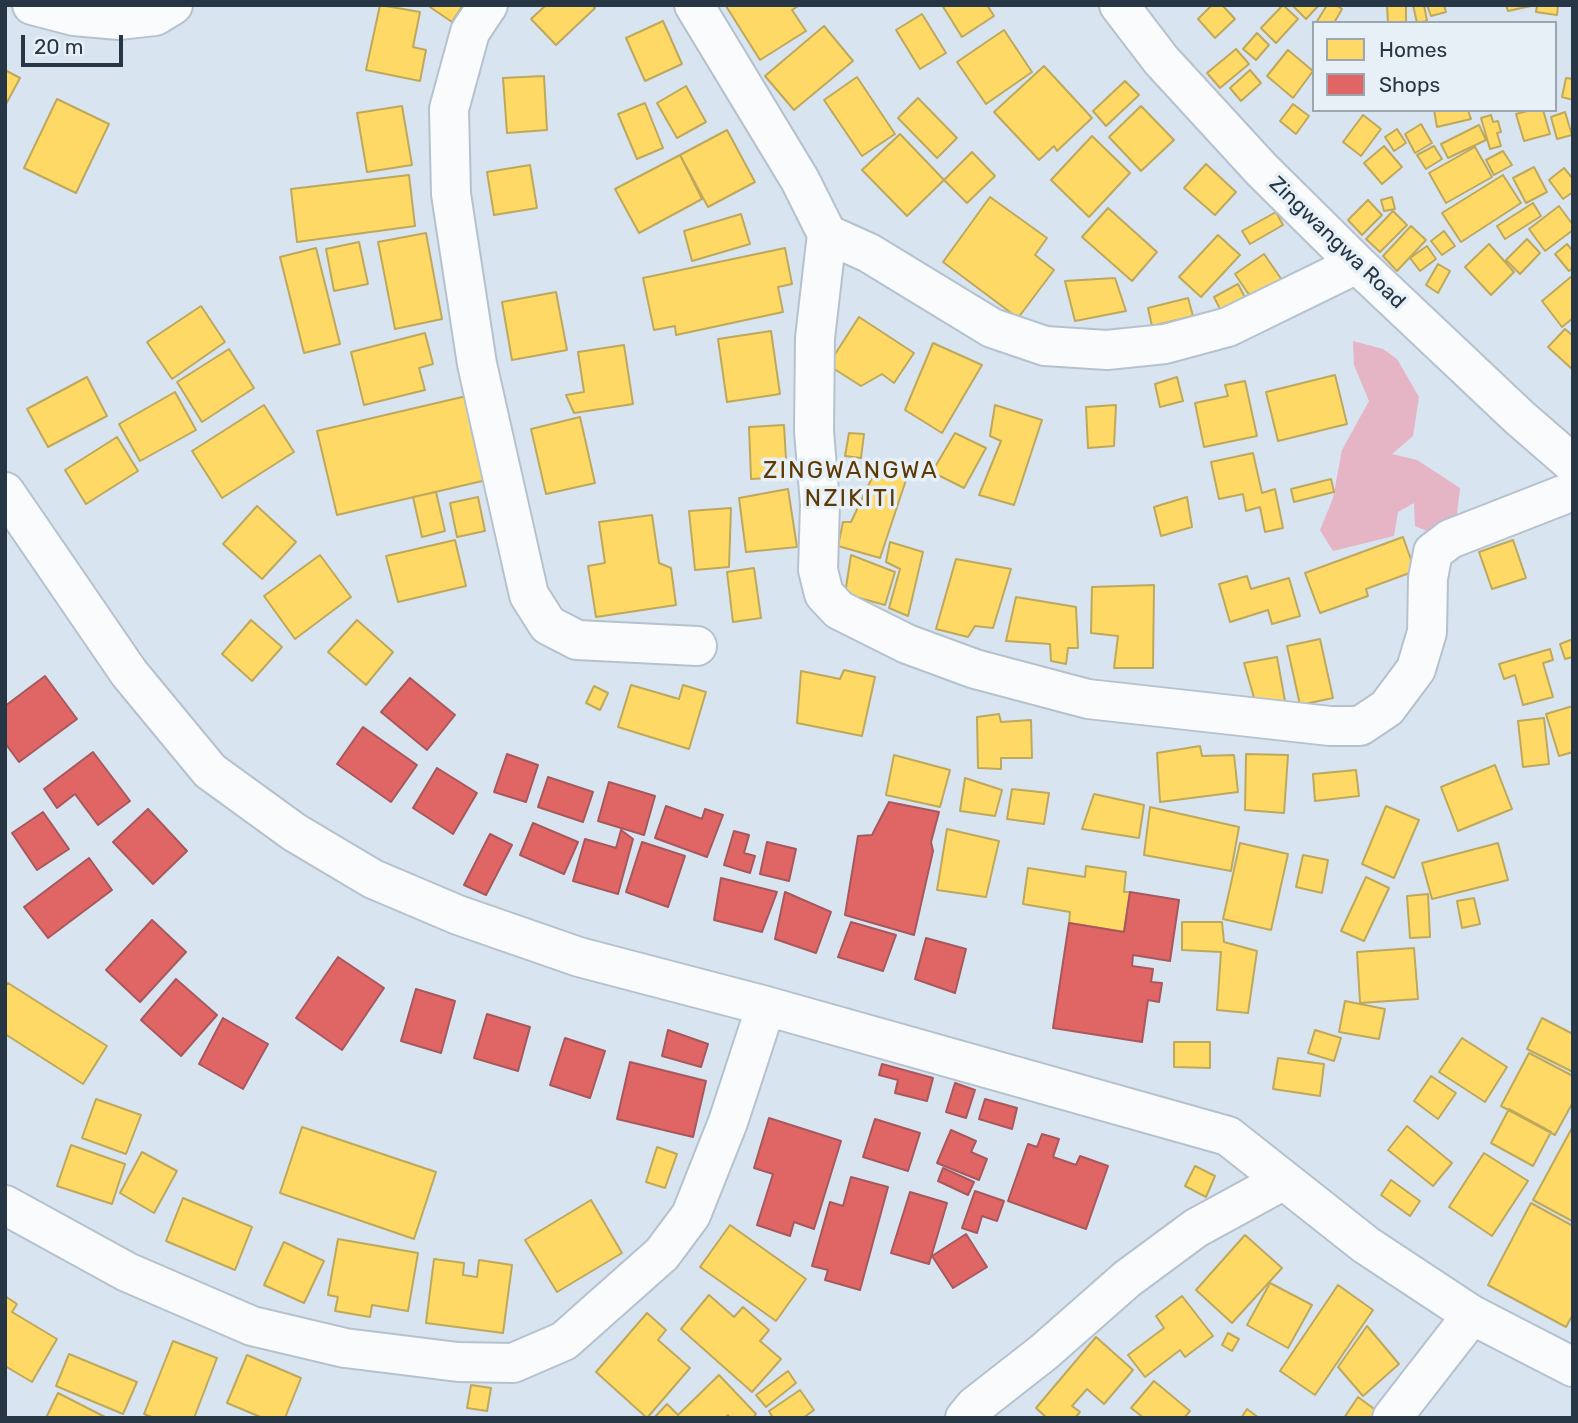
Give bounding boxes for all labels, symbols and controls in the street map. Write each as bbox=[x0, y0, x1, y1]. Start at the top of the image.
scale bar bbox=[24, 21, 126, 65]
legend bbox=[1312, 21, 1557, 112]
text: 20 m bbox=[34, 34, 83, 59]
text: Homes bbox=[1379, 37, 1447, 62]
text: Shops bbox=[1379, 72, 1440, 97]
street label: Zingwangwa Road bbox=[1264, 172, 1410, 314]
district label: ZINGWANGWA NZIKITI bbox=[764, 457, 938, 513]

